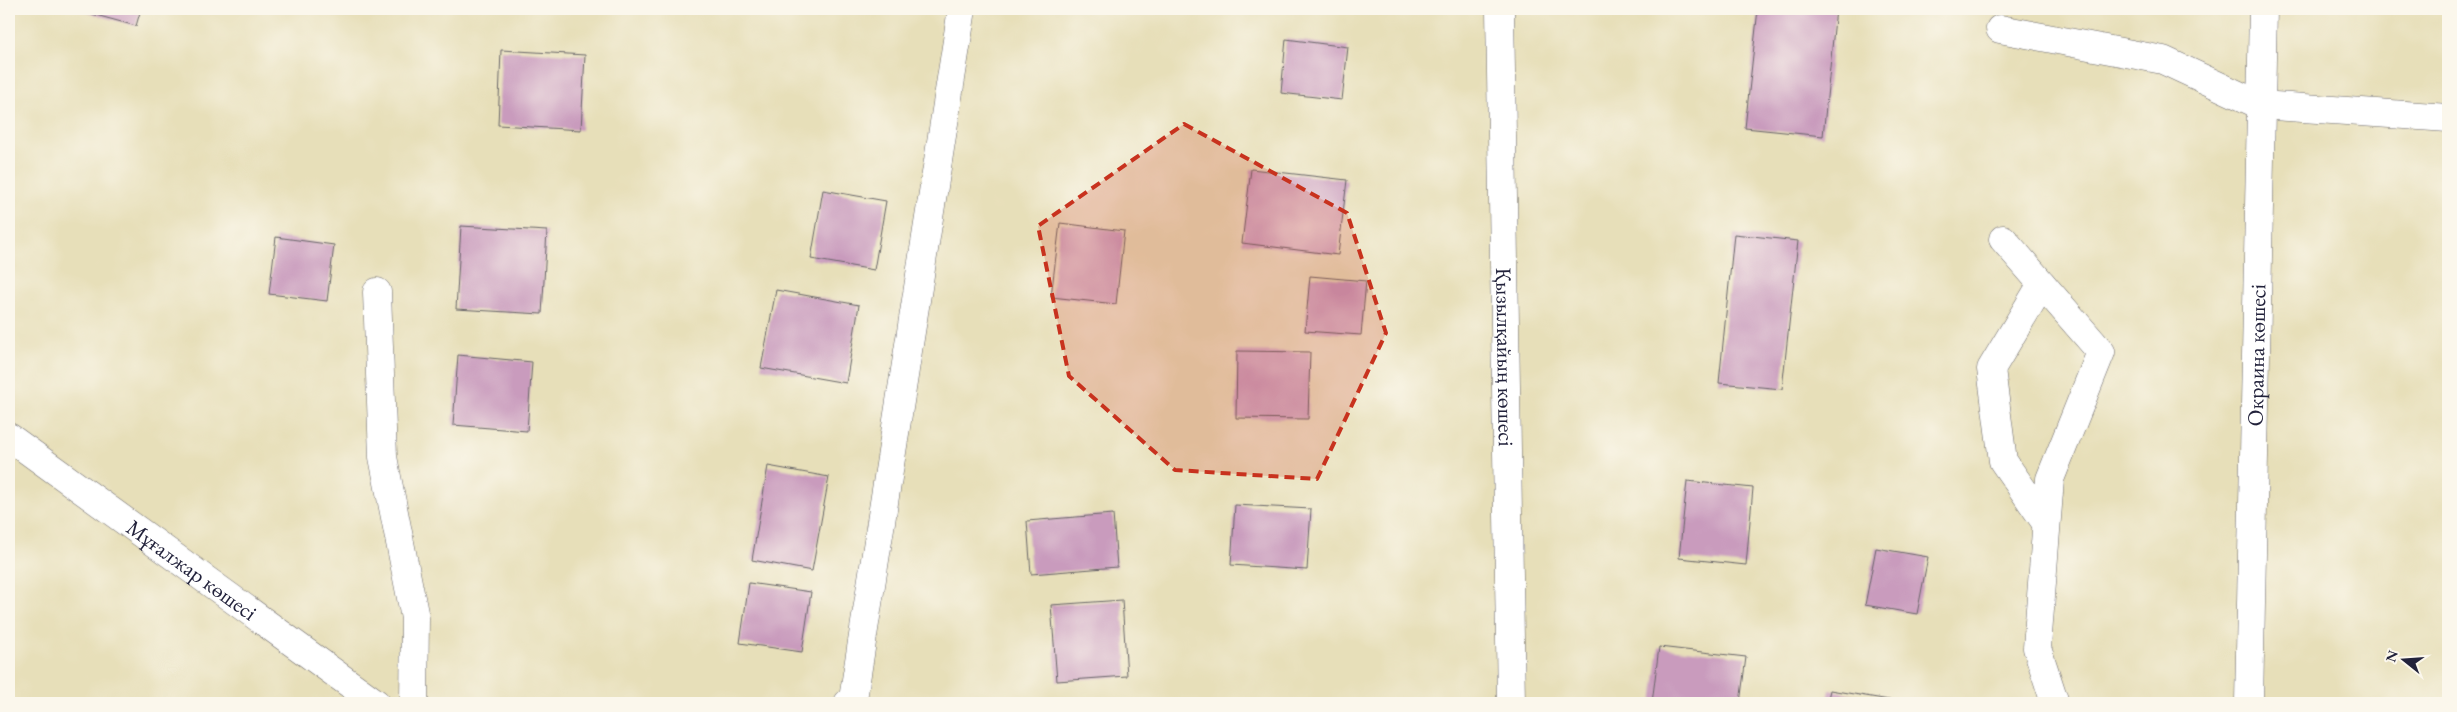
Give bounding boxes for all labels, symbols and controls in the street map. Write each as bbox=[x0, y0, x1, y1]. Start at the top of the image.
street label: Қызылқайың көшесі bbox=[1490, 267, 1521, 447]
street label: Окраина көшесі bbox=[2240, 284, 2272, 427]
street label: Мұғалжар көшесі bbox=[121, 513, 263, 627]
north arrow bbox=[2380, 634, 2430, 684]
text: N bbox=[2381, 648, 2402, 664]

